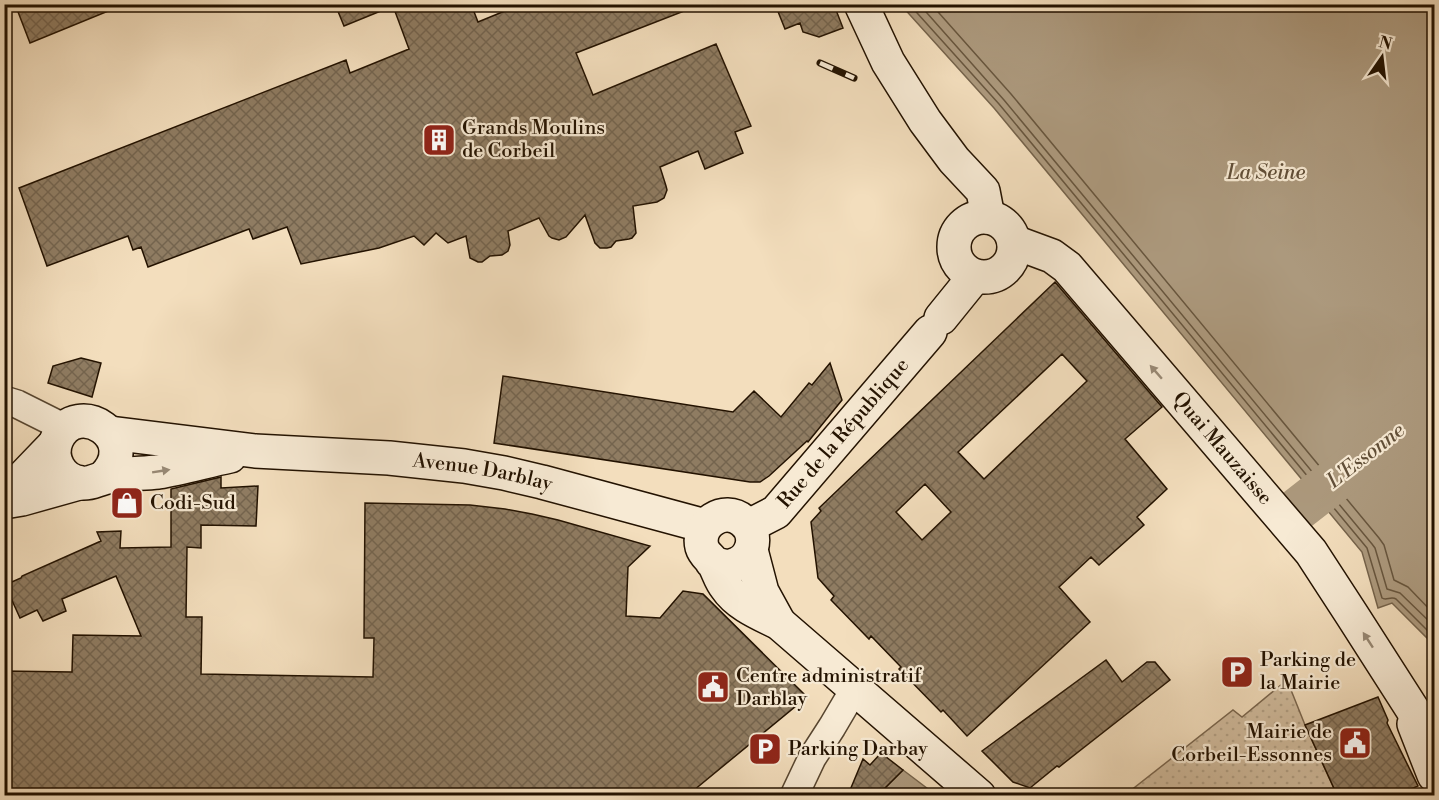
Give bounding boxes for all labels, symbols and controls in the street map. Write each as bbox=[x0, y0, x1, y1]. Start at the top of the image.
north arrow bbox=[1352, 27, 1412, 87]
text: N bbox=[1377, 32, 1394, 55]
place label: Grands Moulins de Corbeil bbox=[462, 116, 605, 164]
building icon: Grands Moulins de Corbeil bbox=[421, 122, 457, 158]
water label: La Seine bbox=[1226, 160, 1305, 186]
street label: Rue de la République bbox=[772, 353, 915, 514]
one-way arrow bbox=[1150, 364, 1163, 380]
street label: Quai Mauzaisse bbox=[1167, 387, 1278, 510]
water label: L'Essonne bbox=[1321, 418, 1410, 495]
street label: Avenue Darblay bbox=[411, 448, 555, 497]
one-way arrow bbox=[151, 466, 170, 475]
shop icon: Codi-Sud bbox=[109, 485, 145, 521]
place label: Codi-Sud bbox=[150, 491, 236, 516]
one-way arrow bbox=[1363, 631, 1374, 648]
place label: Parking de la Mairie bbox=[1260, 648, 1356, 696]
parking icon: Parking de la Mairie bbox=[1219, 654, 1255, 690]
place label: Centre administratif Darblay bbox=[736, 664, 922, 712]
public building icon: Centre administratif Darblay bbox=[695, 669, 731, 705]
place label: Mairie de Corbeil-Essonnes bbox=[1171, 720, 1332, 768]
public building icon: Mairie de Corbeil-Essonnes bbox=[1337, 725, 1373, 761]
parking icon: Parking Darbay bbox=[747, 731, 783, 767]
place label: Parking Darbay bbox=[788, 737, 928, 762]

